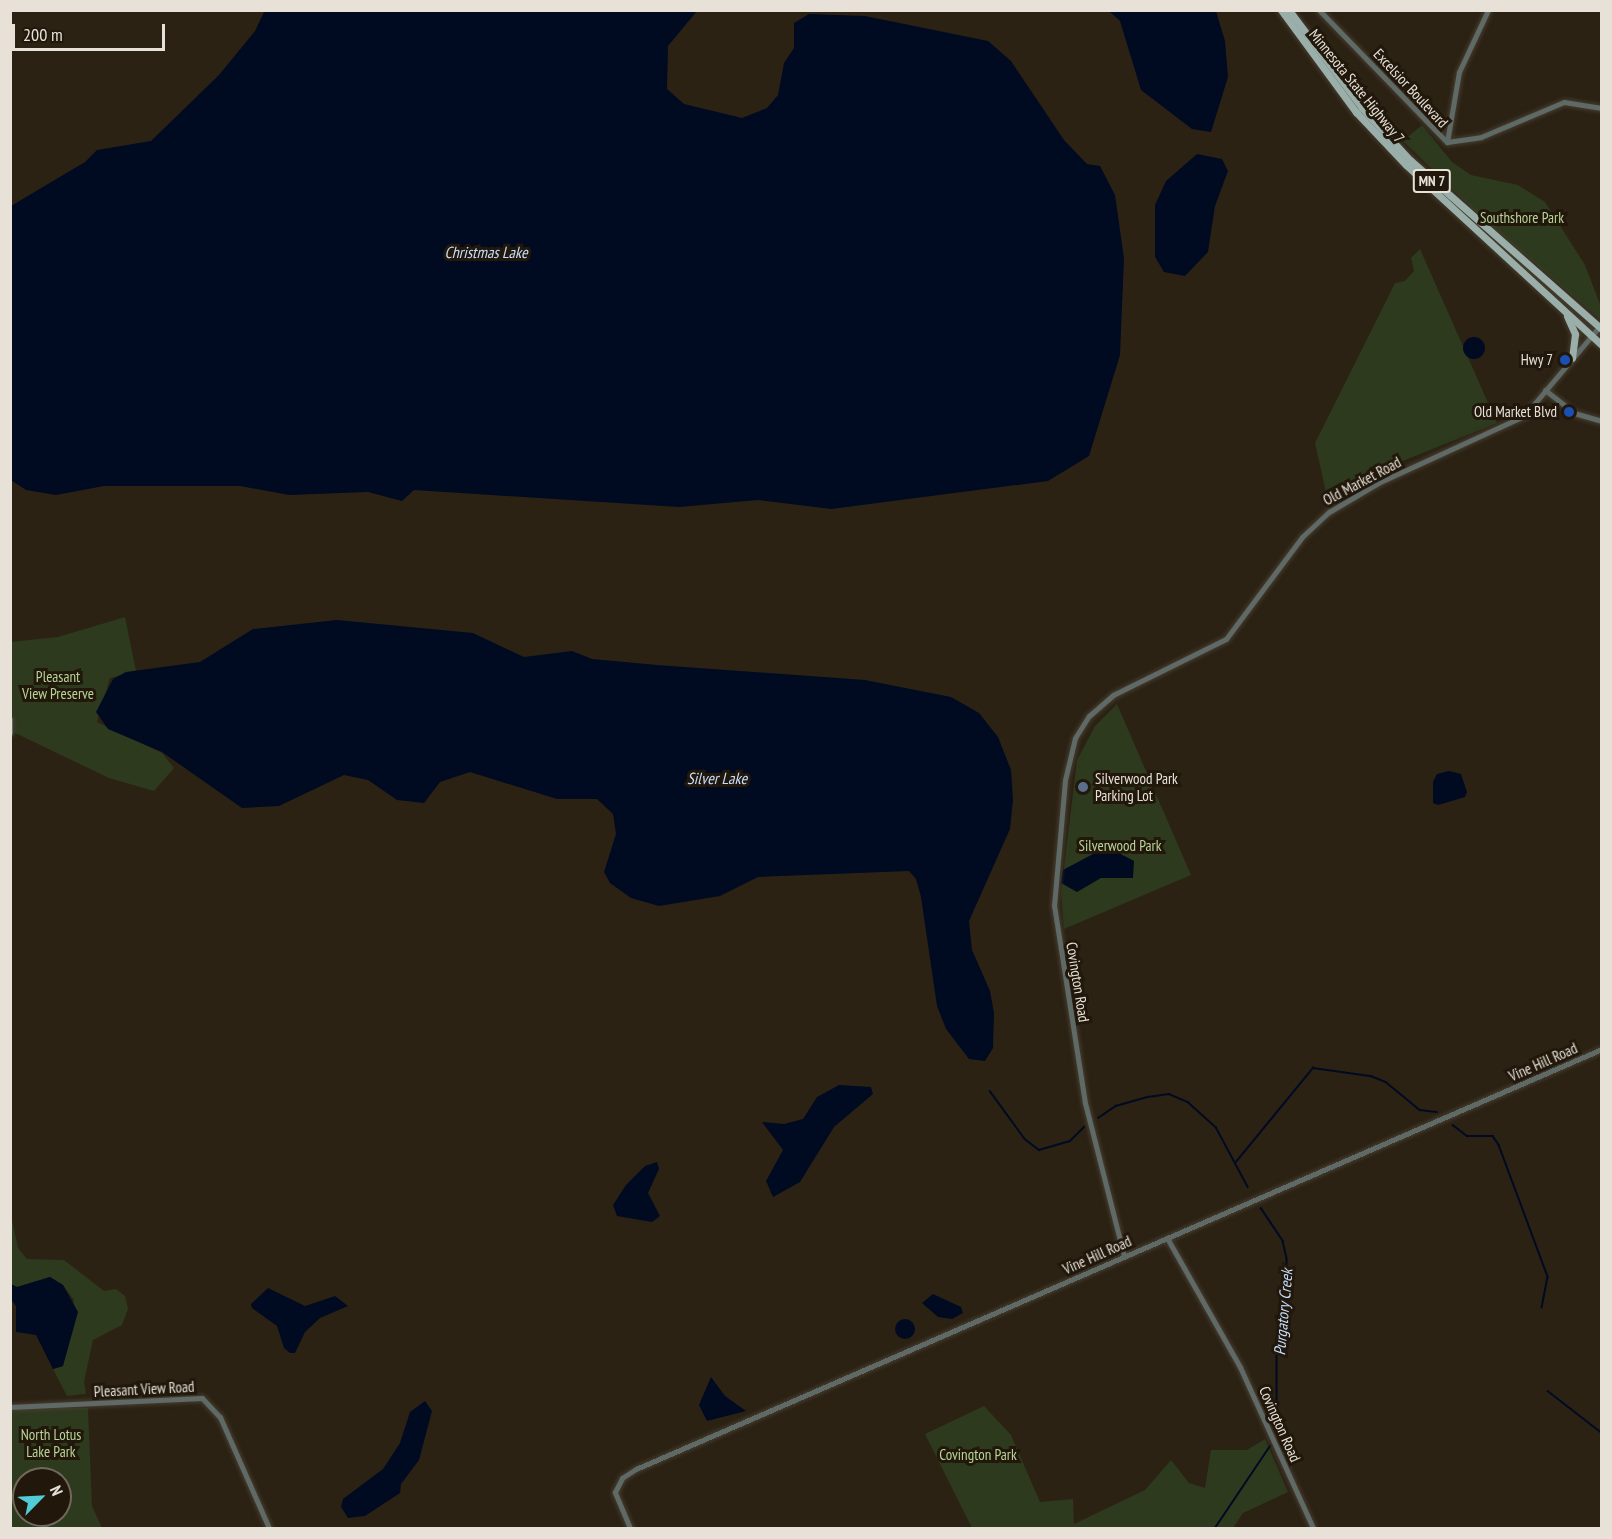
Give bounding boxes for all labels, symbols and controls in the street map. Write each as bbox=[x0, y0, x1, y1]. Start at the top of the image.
scale bar bbox=[15, 12, 168, 50]
text: 200 m bbox=[23, 23, 63, 46]
street label: Minnesota State Highway 7 bbox=[1305, 25, 1409, 147]
street label: Excelsior Boulevard bbox=[1370, 45, 1452, 131]
road number: MN 7 bbox=[1412, 170, 1452, 192]
park label: Southshore Park bbox=[1480, 209, 1564, 227]
water label: Christmas Lake bbox=[444, 242, 528, 262]
place label: Hwy 7 bbox=[1520, 351, 1553, 369]
marker: Hwy 7 bbox=[1558, 353, 1572, 367]
place label: Old Market Blvd bbox=[1474, 403, 1557, 421]
marker: Old Market Blvd bbox=[1562, 405, 1576, 419]
street label: Old Market Road bbox=[1320, 453, 1404, 509]
park label: Pleasant View Preserve bbox=[22, 667, 94, 702]
water label: Silver Lake bbox=[687, 768, 747, 788]
place label: Silverwood Park Parking Lot bbox=[1095, 769, 1178, 804]
marker: Silverwood Park Parking Lot bbox=[1076, 780, 1090, 794]
park label: Silverwood Park bbox=[1079, 837, 1161, 855]
street label: Covington Road bbox=[1063, 941, 1093, 1023]
street label: Vine Hill Road bbox=[1506, 1039, 1580, 1085]
street label: Vine Hill Road bbox=[1060, 1232, 1134, 1278]
water label: Purgatory Creek bbox=[1270, 1268, 1296, 1356]
street label: Pleasant View Road bbox=[93, 1377, 195, 1401]
street label: Covington Road bbox=[1255, 1383, 1305, 1465]
park label: North Lotus Lake Park bbox=[21, 1425, 81, 1460]
park label: Covington Park bbox=[939, 1446, 1017, 1464]
north arrow bbox=[12, 1467, 72, 1527]
text: N bbox=[46, 1482, 68, 1498]

